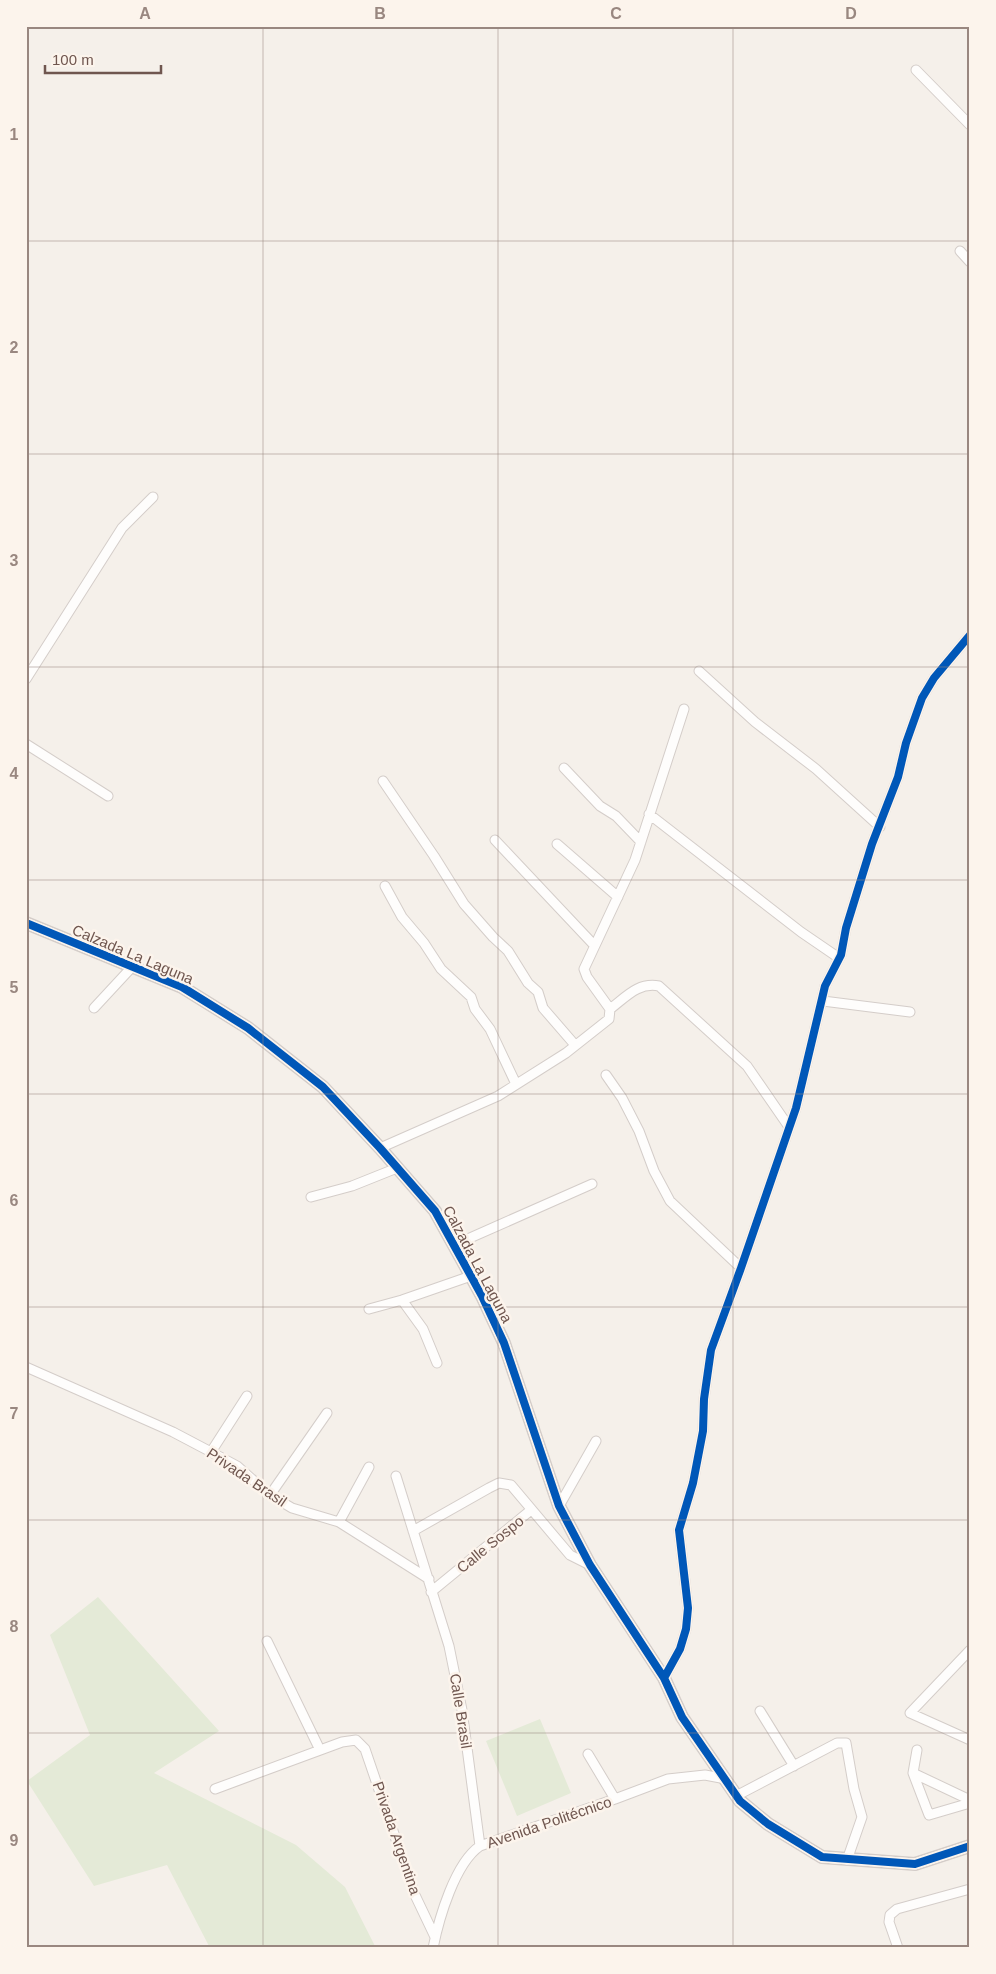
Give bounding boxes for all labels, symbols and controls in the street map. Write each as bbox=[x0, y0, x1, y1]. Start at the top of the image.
text: A bbox=[139, 5, 151, 22]
text: B bbox=[374, 5, 386, 22]
text: C bbox=[610, 5, 622, 22]
text: D bbox=[845, 5, 857, 22]
scale bar bbox=[45, 42, 161, 74]
text: 100 m bbox=[52, 51, 94, 68]
text: 1 bbox=[10, 126, 19, 143]
text: 2 bbox=[10, 339, 19, 356]
text: 3 bbox=[10, 552, 19, 569]
text: 4 bbox=[10, 765, 19, 782]
street label: Calzada La Laguna bbox=[70, 921, 197, 987]
text: 5 bbox=[10, 979, 19, 996]
text: 6 bbox=[10, 1192, 19, 1209]
street label: Calzada La Laguna bbox=[440, 1203, 516, 1326]
text: 7 bbox=[10, 1405, 19, 1422]
street label: Privada Brasil bbox=[204, 1444, 290, 1510]
street label: Calle Sospo bbox=[453, 1512, 527, 1576]
text: 8 bbox=[10, 1618, 19, 1635]
street label: Calle Brasil bbox=[447, 1672, 475, 1750]
street label: Privada Argentina bbox=[370, 1779, 425, 1897]
street label: Avenida Politécnico bbox=[484, 1793, 614, 1851]
text: 9 bbox=[10, 1832, 19, 1849]

